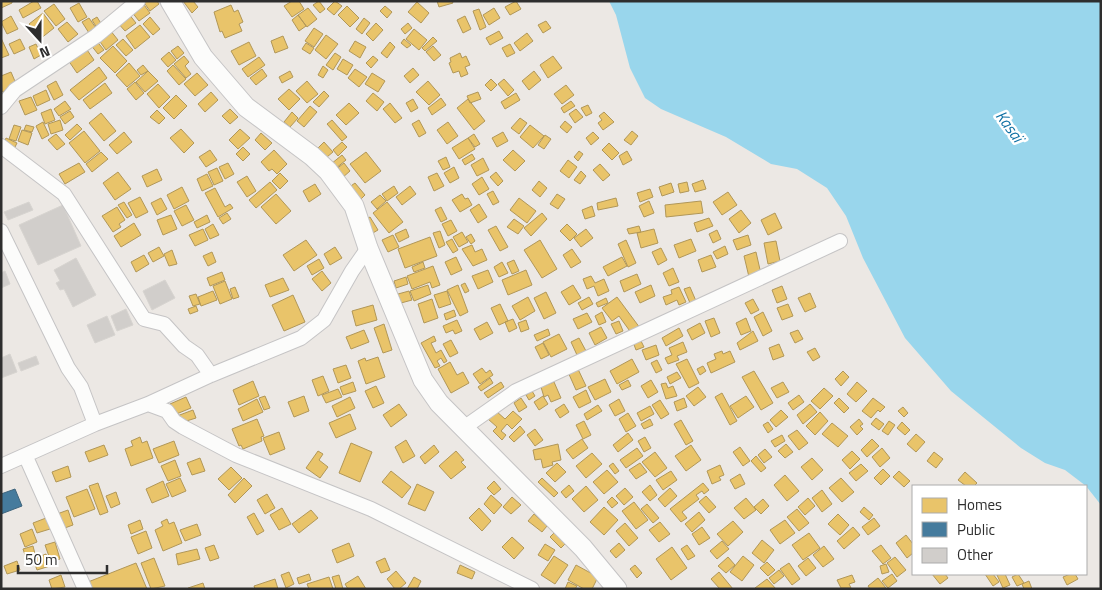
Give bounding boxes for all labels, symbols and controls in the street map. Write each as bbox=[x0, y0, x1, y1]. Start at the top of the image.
north arrow bbox=[15, 15, 65, 65]
text: N bbox=[37, 41, 53, 64]
water label: Kasaï bbox=[990, 105, 1032, 150]
legend bbox=[912, 485, 1087, 575]
text: Homes bbox=[957, 493, 1002, 516]
text: Public bbox=[957, 518, 995, 541]
scale bar bbox=[18, 542, 106, 574]
text: Other bbox=[957, 543, 993, 566]
text: 50 m bbox=[25, 548, 58, 571]

